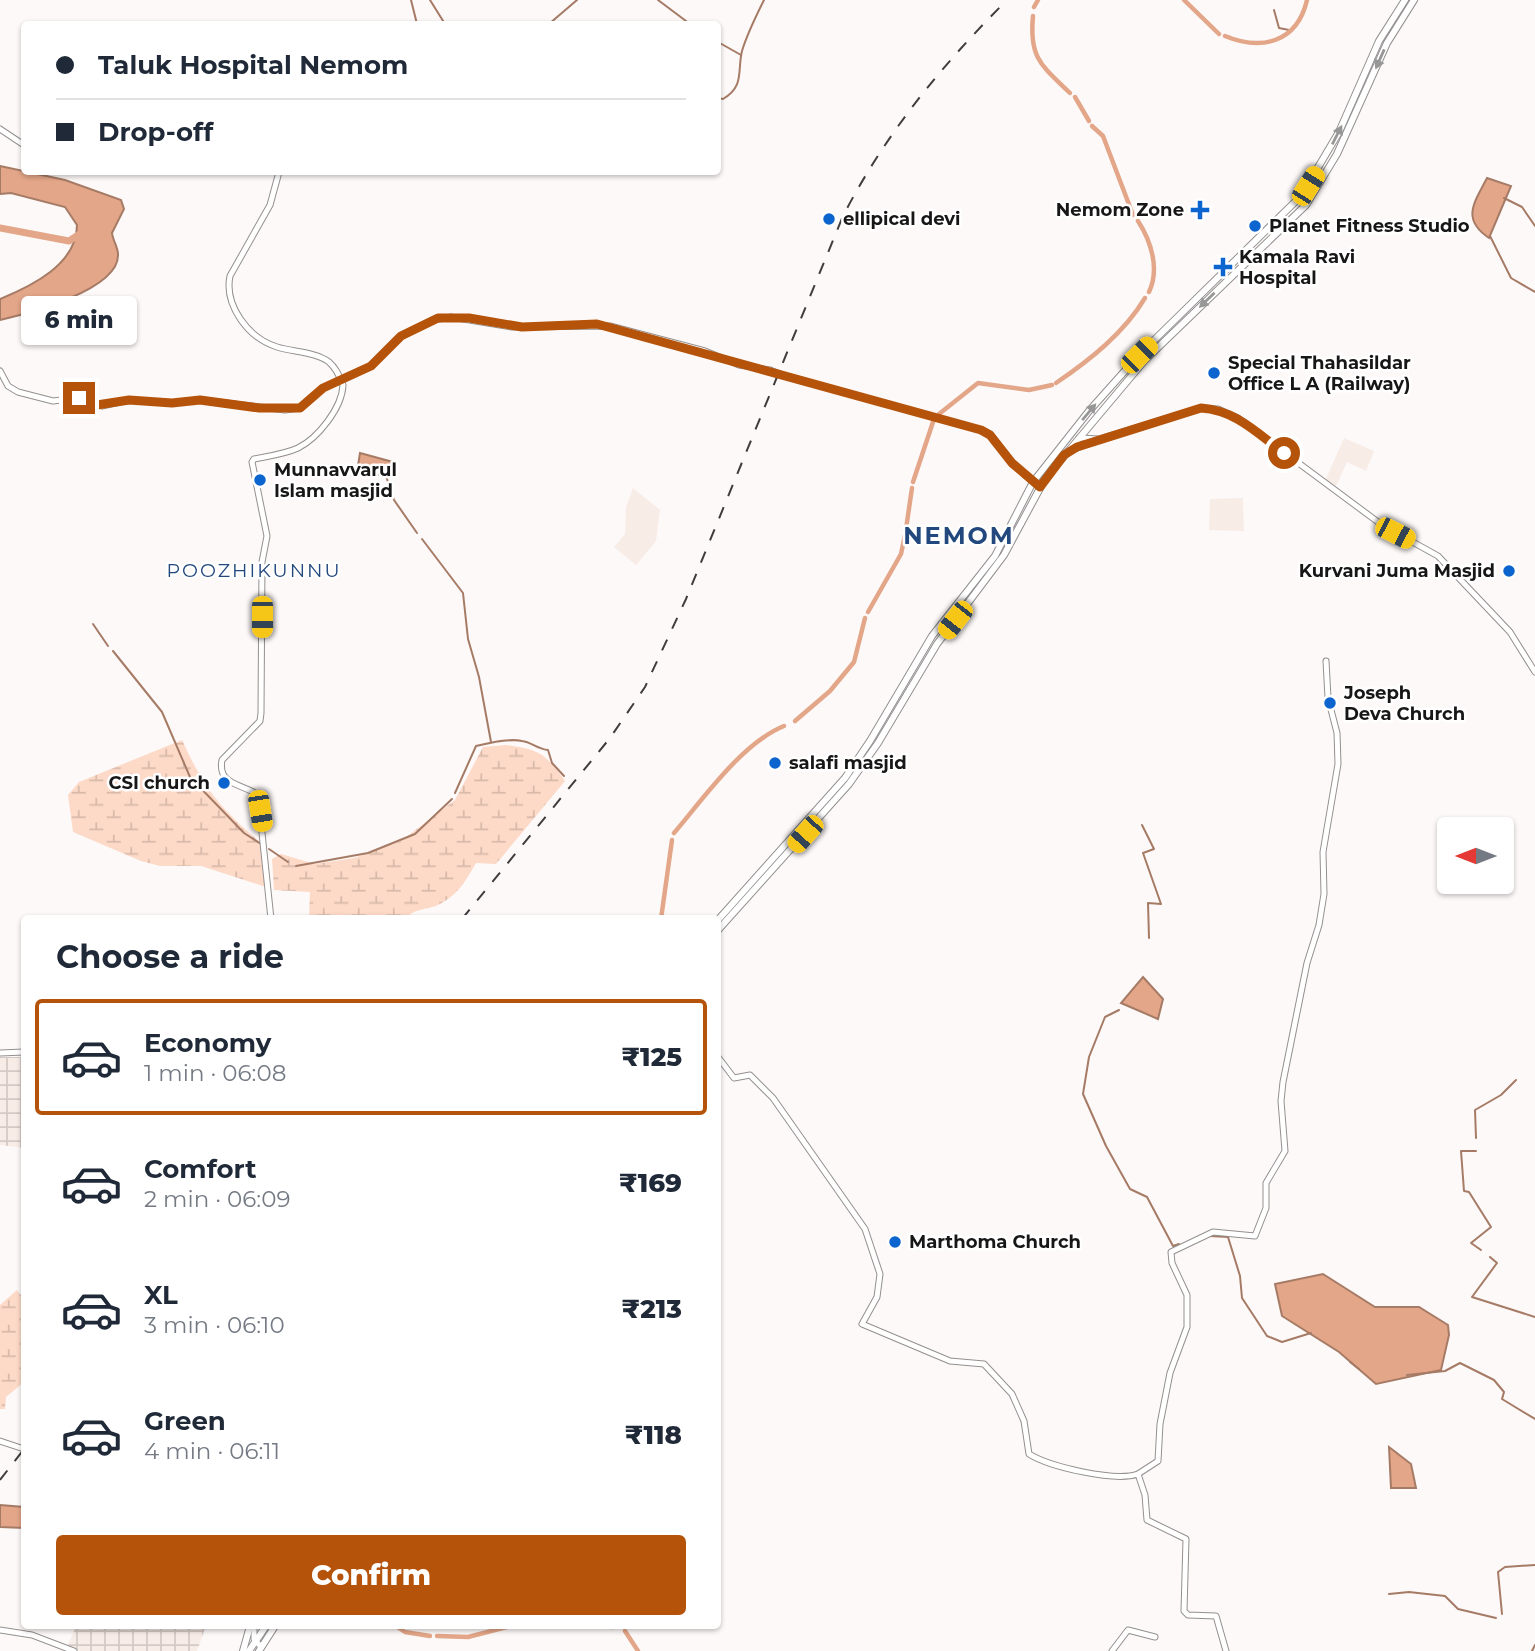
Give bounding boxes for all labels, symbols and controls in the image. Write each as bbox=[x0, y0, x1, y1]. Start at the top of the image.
text: Taluk Hospital Nemom bbox=[98, 49, 408, 81]
one-way arrow bbox=[1374, 49, 1386, 69]
text: Drop-off bbox=[98, 116, 213, 148]
one-way arrow bbox=[1332, 125, 1343, 145]
car bbox=[1288, 163, 1329, 209]
place label: Nemom Zone bbox=[1056, 199, 1184, 221]
marker: Nemom Zone bbox=[1190, 200, 1210, 220]
place label: ellipical devi bbox=[843, 208, 961, 230]
marker: ellipical devi bbox=[821, 211, 837, 227]
place label: Planet Fitness Studio bbox=[1269, 215, 1470, 237]
marker: Planet Fitness Studio bbox=[1247, 218, 1263, 234]
place label: Kamala Ravi Hospital bbox=[1239, 246, 1355, 289]
marker: Kamala Ravi Hospital bbox=[1213, 257, 1233, 277]
one-way arrow bbox=[1199, 291, 1216, 307]
callout: 6 min bbox=[21, 296, 137, 346]
text: 6 min bbox=[45, 306, 113, 334]
car bbox=[1117, 333, 1162, 377]
place label: Special Thahasildar Office L A (Railway) bbox=[1228, 352, 1411, 395]
marker: Special Thahasildar Office L A (Railway) bbox=[1206, 365, 1222, 381]
route end bbox=[63, 382, 95, 414]
one-way arrow bbox=[1081, 403, 1096, 421]
route start bbox=[1268, 437, 1300, 469]
place label: Munnavvarul Islam masjid bbox=[274, 459, 397, 502]
marker: Munnavvarul Islam masjid bbox=[252, 472, 268, 488]
car bbox=[1372, 514, 1419, 552]
district label: NEMOM bbox=[903, 521, 1015, 550]
district label: POOZHIKUNNU bbox=[166, 559, 342, 582]
place label: Kurvani Juma Masjid bbox=[1299, 560, 1495, 582]
marker: Kurvani Juma Masjid bbox=[1501, 563, 1517, 579]
car bbox=[252, 596, 273, 638]
car bbox=[934, 597, 977, 643]
place label: Joseph Deva Church bbox=[1343, 682, 1465, 725]
marker: Joseph Deva Church bbox=[1322, 695, 1338, 711]
place label: salafi masjid bbox=[789, 752, 907, 774]
marker: salafi masjid bbox=[767, 755, 783, 771]
place label: CSI church bbox=[109, 772, 210, 794]
marker: CSI church bbox=[216, 775, 232, 791]
car bbox=[247, 789, 274, 833]
car bbox=[784, 811, 827, 857]
north arrow bbox=[1437, 817, 1514, 894]
map controls bbox=[1437, 817, 1514, 894]
text: Choose a ride bbox=[56, 937, 284, 976]
icon: car bbox=[60, 1026, 123, 1089]
text: Economy bbox=[144, 1027, 271, 1059]
text: ₹125 bbox=[621, 1041, 682, 1073]
text: 1 min · 06:08 bbox=[144, 1059, 286, 1087]
icon: car bbox=[60, 1152, 123, 1215]
text: Comfort bbox=[144, 1153, 256, 1185]
text: ₹169 bbox=[619, 1167, 682, 1199]
text: 2 min · 06:09 bbox=[144, 1185, 290, 1213]
place label: Marthoma Church bbox=[909, 1231, 1081, 1253]
marker: Marthoma Church bbox=[887, 1234, 903, 1250]
icon: car bbox=[60, 1278, 123, 1341]
text: XL bbox=[144, 1279, 178, 1311]
text: ₹213 bbox=[621, 1293, 682, 1325]
text: 3 min · 06:10 bbox=[144, 1311, 285, 1339]
icon: car bbox=[60, 1404, 123, 1467]
text: Green bbox=[144, 1405, 226, 1437]
text: ₹118 bbox=[625, 1419, 682, 1451]
text: 4 min · 06:11 bbox=[144, 1437, 280, 1465]
button: Confirm bbox=[56, 1535, 686, 1615]

